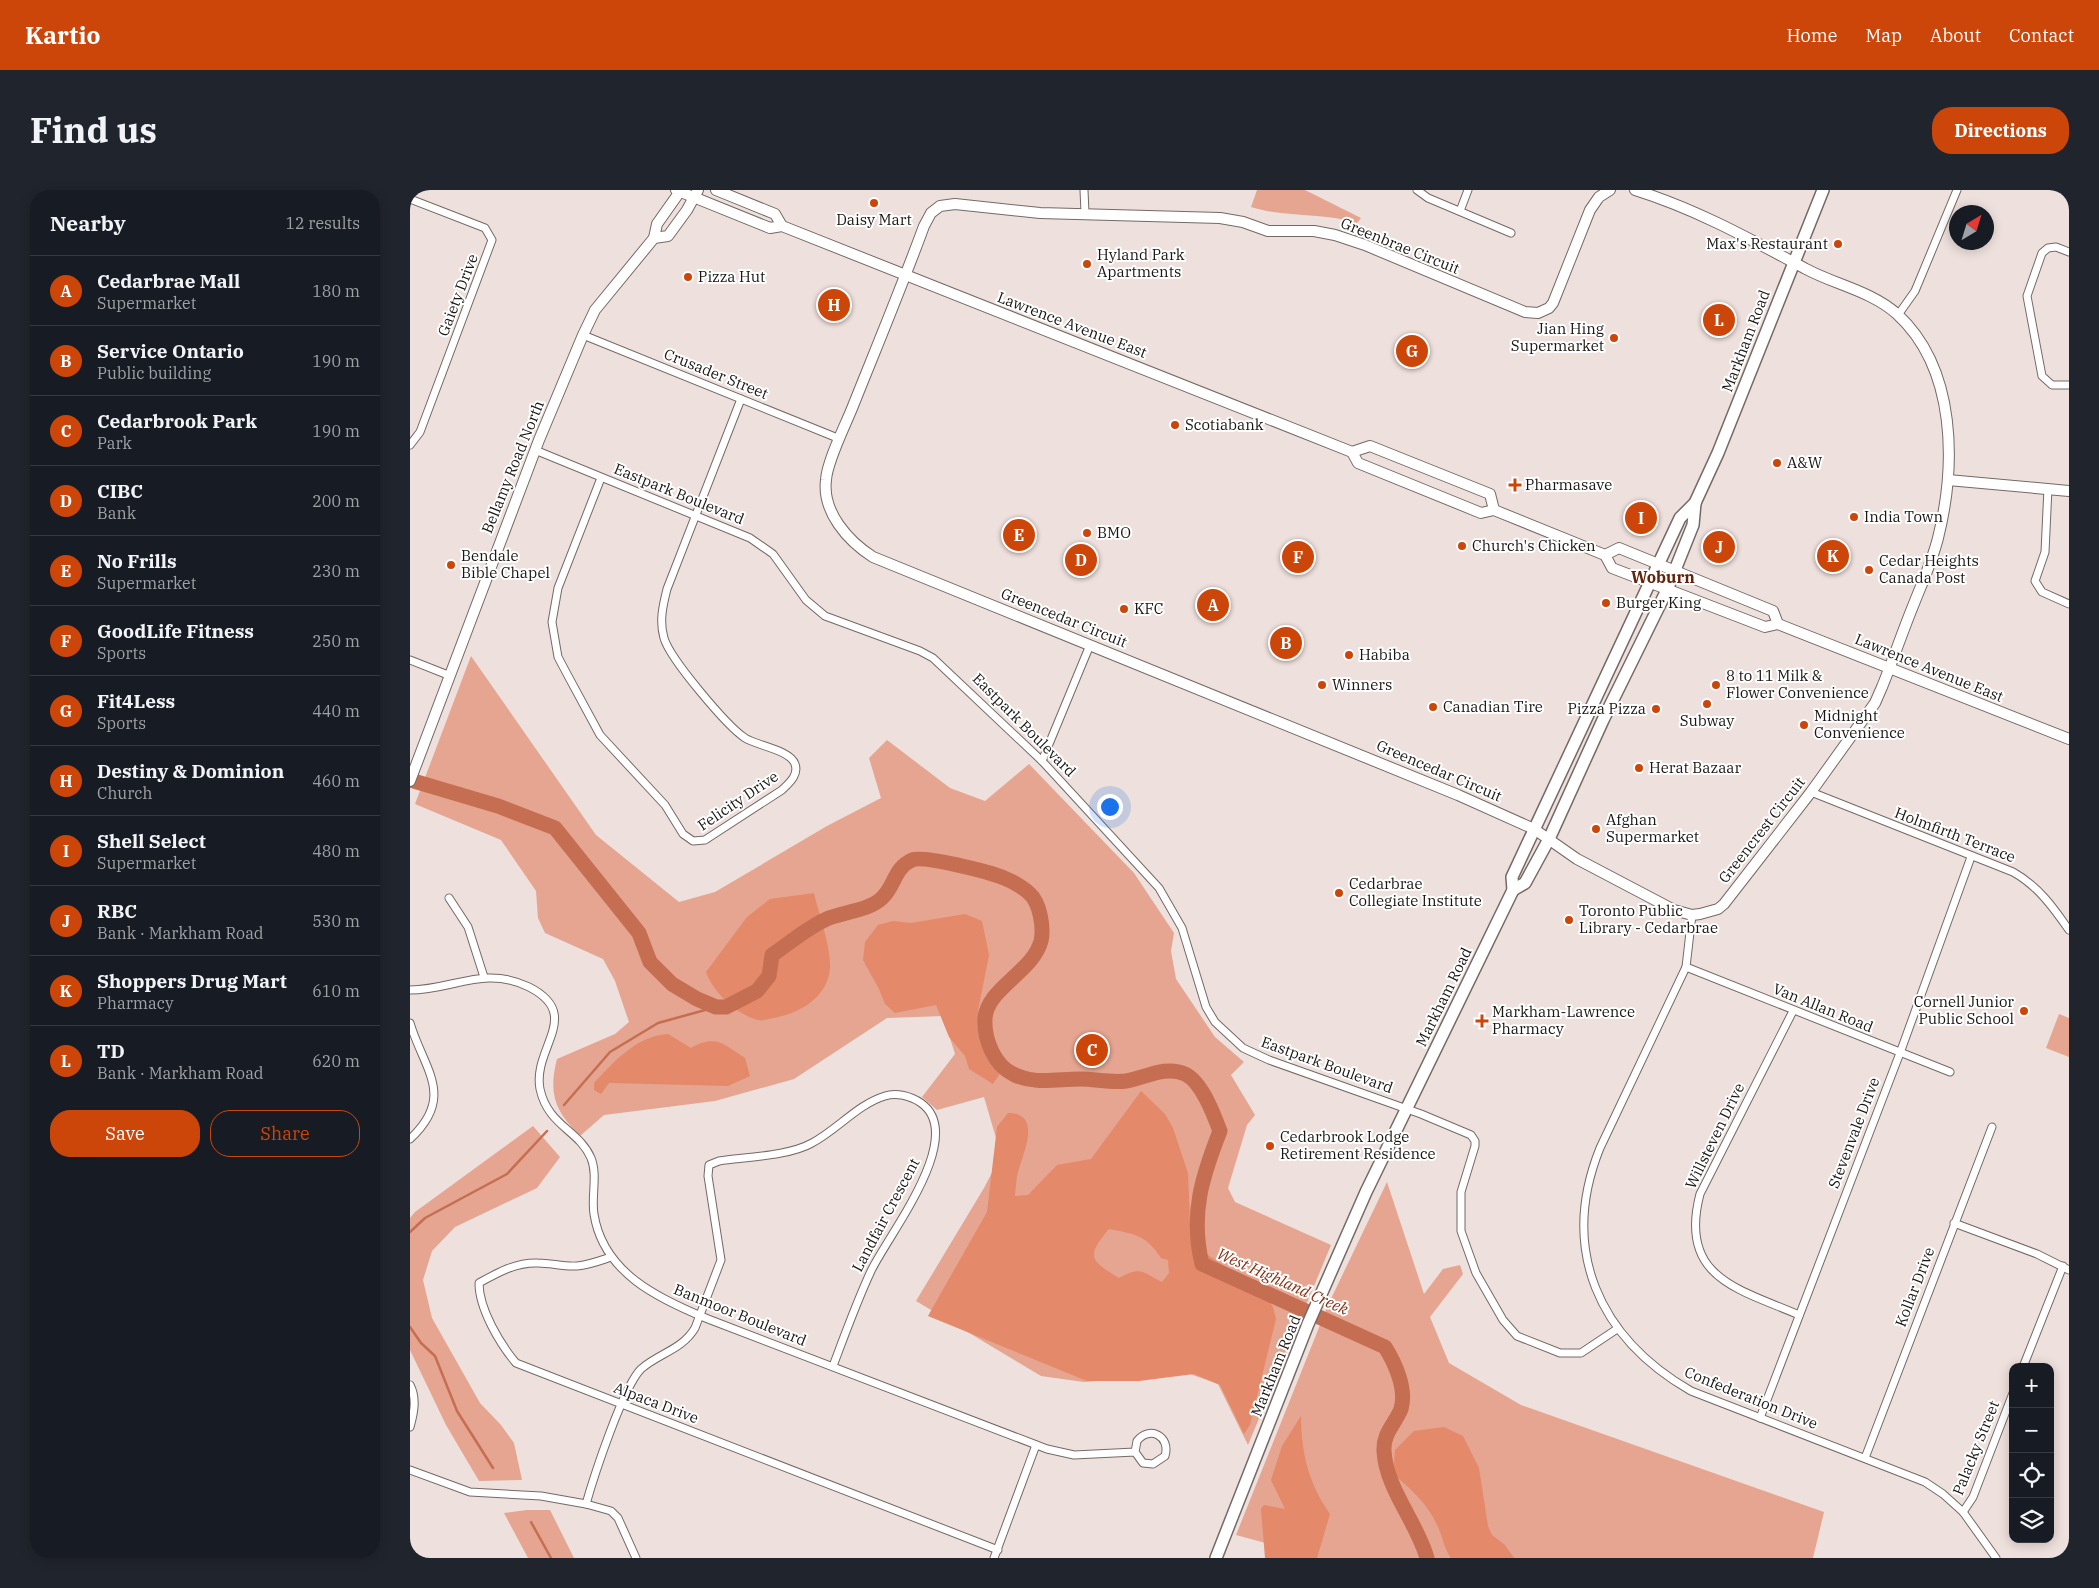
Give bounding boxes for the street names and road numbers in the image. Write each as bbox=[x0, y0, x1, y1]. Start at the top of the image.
street label: Greenbrae Circuit bbox=[1338, 213, 1462, 278]
street label: Gaiety Drive bbox=[433, 251, 482, 339]
street label: Lawrence Avenue East bbox=[995, 287, 1150, 362]
street label: Markham Road bbox=[1717, 287, 1774, 395]
street label: Crusader Street bbox=[661, 344, 771, 403]
street label: Bellamy Road North bbox=[477, 398, 548, 536]
street label: Eastpark Boulevard bbox=[611, 459, 747, 528]
street label: Greencedar Circuit bbox=[998, 584, 1130, 652]
street label: Lawrence Avenue East bbox=[1852, 629, 2006, 706]
street label: Eastpark Boulevard bbox=[969, 669, 1080, 780]
street label: Greencedar Circuit bbox=[1374, 736, 1505, 806]
street label: Felicity Drive bbox=[694, 767, 782, 835]
street label: Greencrest Circuit bbox=[1714, 773, 1809, 887]
street label: Holmfirth Terrace bbox=[1892, 803, 2018, 866]
street label: Markham Road bbox=[1411, 944, 1476, 1049]
street label: Van Allan Road bbox=[1770, 979, 1876, 1036]
street label: Eastpark Boulevard bbox=[1259, 1032, 1396, 1097]
street label: Stevenvale Drive bbox=[1824, 1075, 1883, 1191]
street label: Willsteven Drive bbox=[1681, 1080, 1748, 1192]
street label: Landfair Crescent bbox=[848, 1155, 924, 1275]
street label: Kollar Drive bbox=[1891, 1244, 1938, 1329]
street label: Banmoor Boulevard bbox=[671, 1279, 809, 1350]
street label: Markham Road bbox=[1247, 1312, 1305, 1419]
street label: Confederation Drive bbox=[1682, 1362, 1821, 1433]
street label: Alpaca Drive bbox=[611, 1378, 701, 1427]
street label: Palacky Street bbox=[1948, 1398, 2003, 1498]

